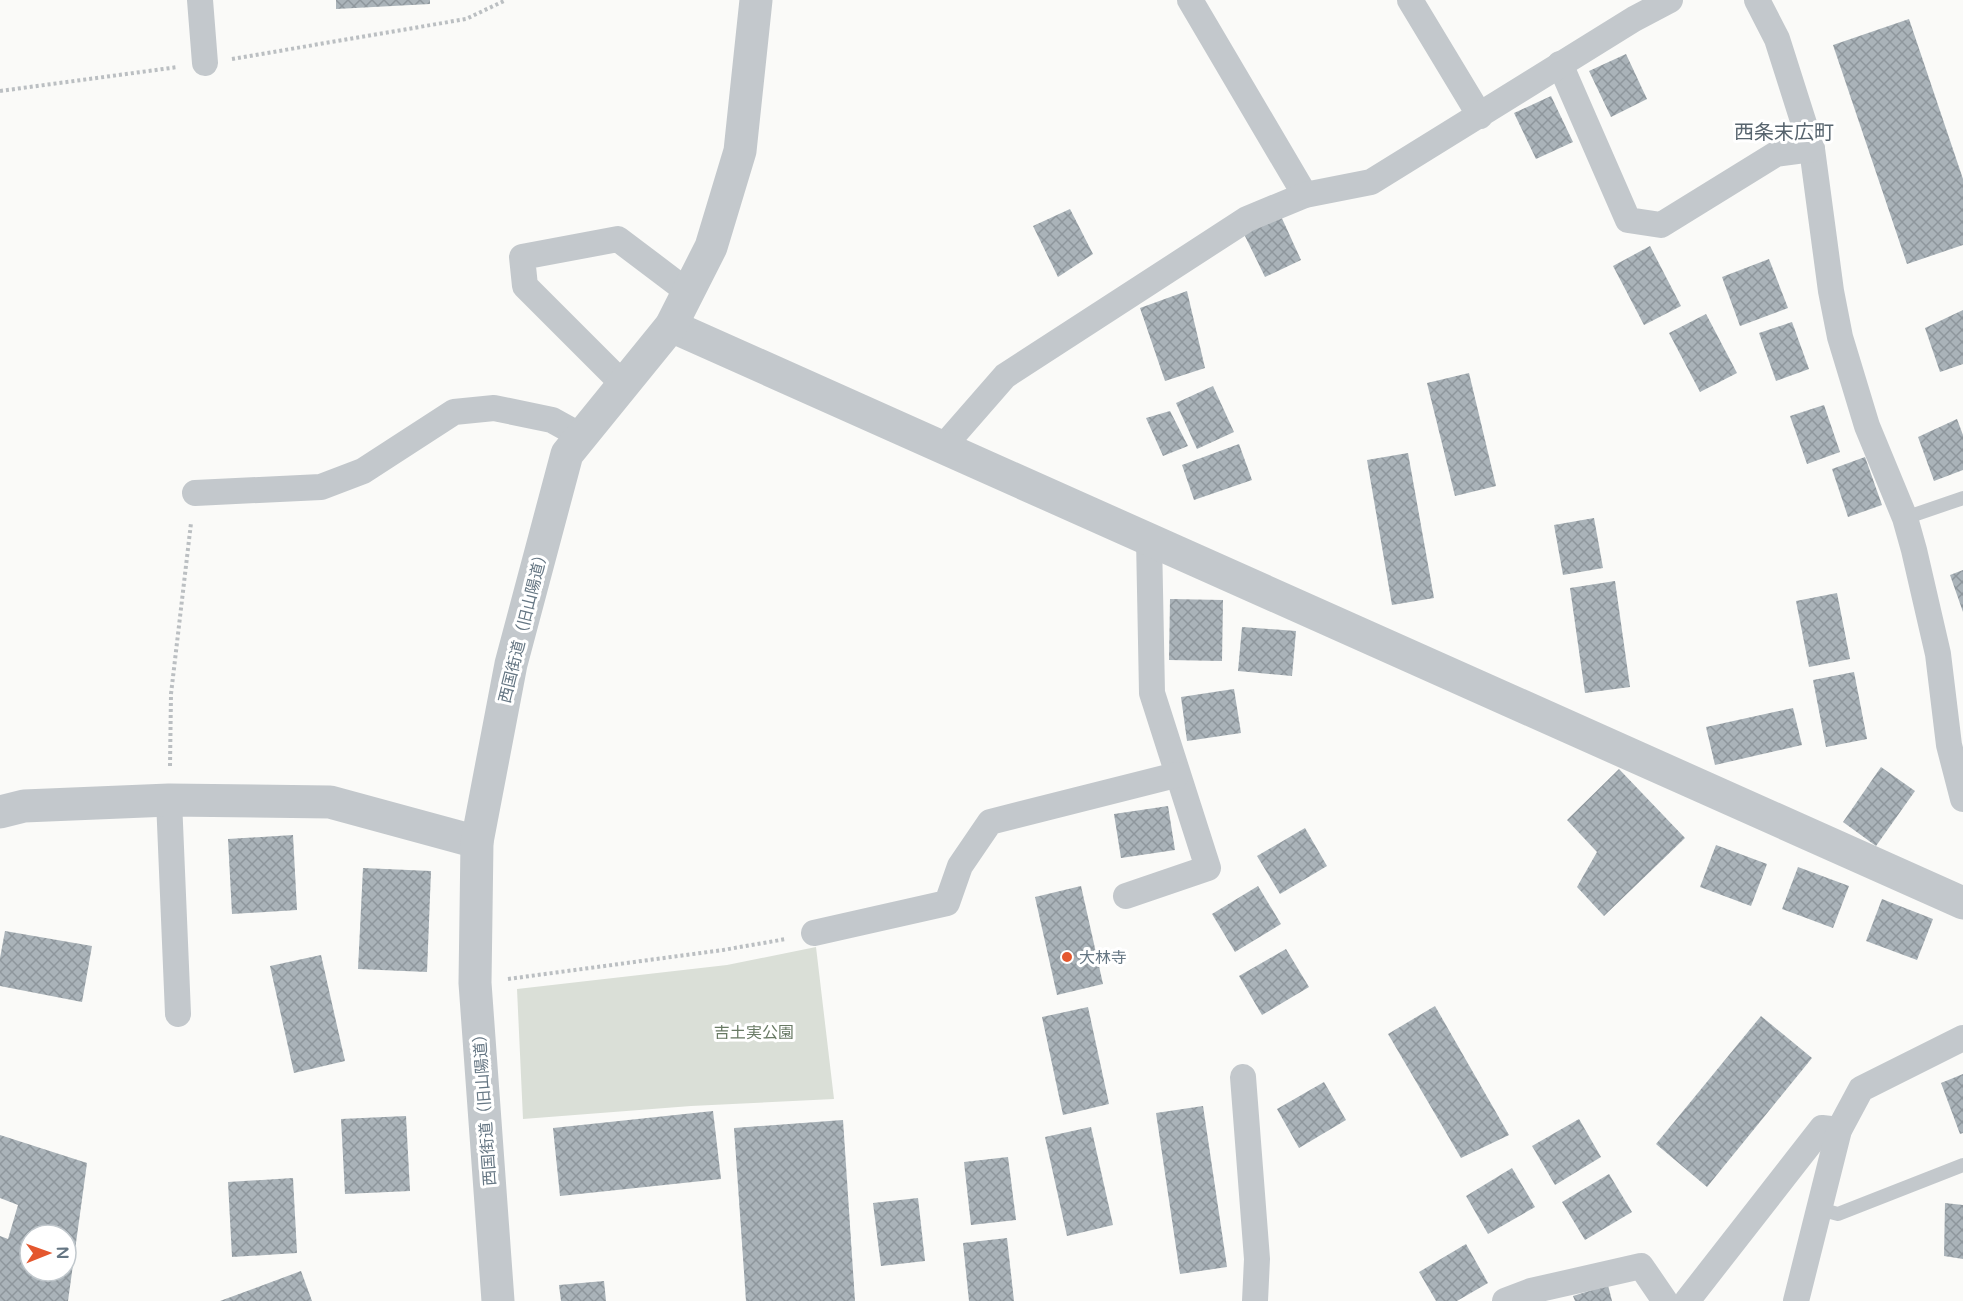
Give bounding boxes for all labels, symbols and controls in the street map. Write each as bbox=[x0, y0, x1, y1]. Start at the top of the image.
district label: 西条末広町 bbox=[1734, 121, 1834, 145]
street label: 西国街道（旧山陽道） bbox=[495, 545, 553, 705]
place label: 大林寺 bbox=[1079, 948, 1127, 968]
marker: 大林寺 bbox=[1060, 950, 1074, 964]
park label: 吉土実公園 bbox=[714, 1023, 794, 1043]
street label: 西国街道（旧山陽道） bbox=[469, 1025, 501, 1186]
north arrow bbox=[18, 1223, 78, 1283]
text: N bbox=[52, 1246, 72, 1259]

